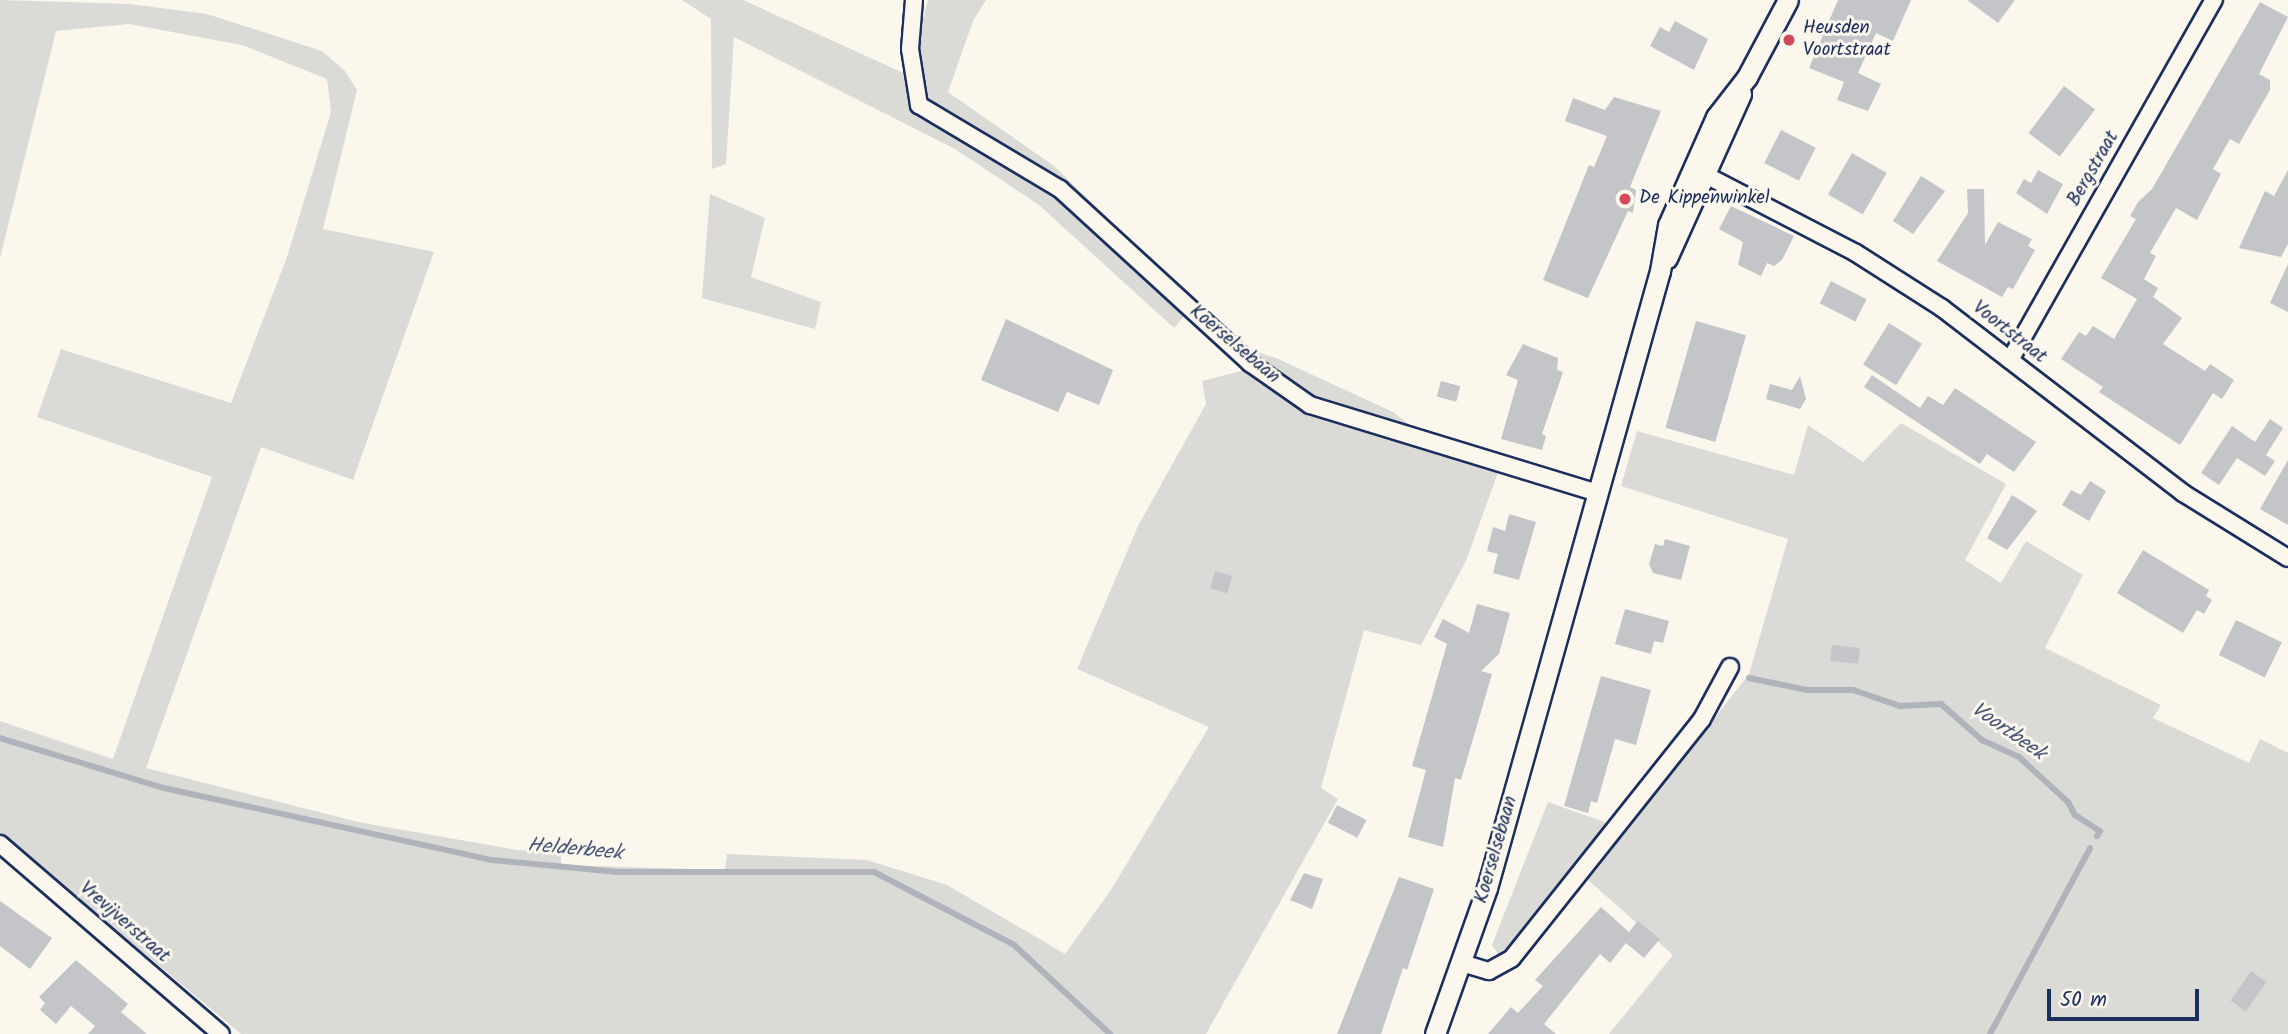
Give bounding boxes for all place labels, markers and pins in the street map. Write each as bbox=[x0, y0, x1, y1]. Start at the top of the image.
place label: Heusden Voortstraat bbox=[1803, 18, 1891, 62]
marker: Heusden Voortstraat bbox=[1781, 32, 1797, 48]
place label: De Kippenwinkel bbox=[1639, 188, 1770, 210]
marker: De Kippenwinkel bbox=[1617, 191, 1633, 207]

